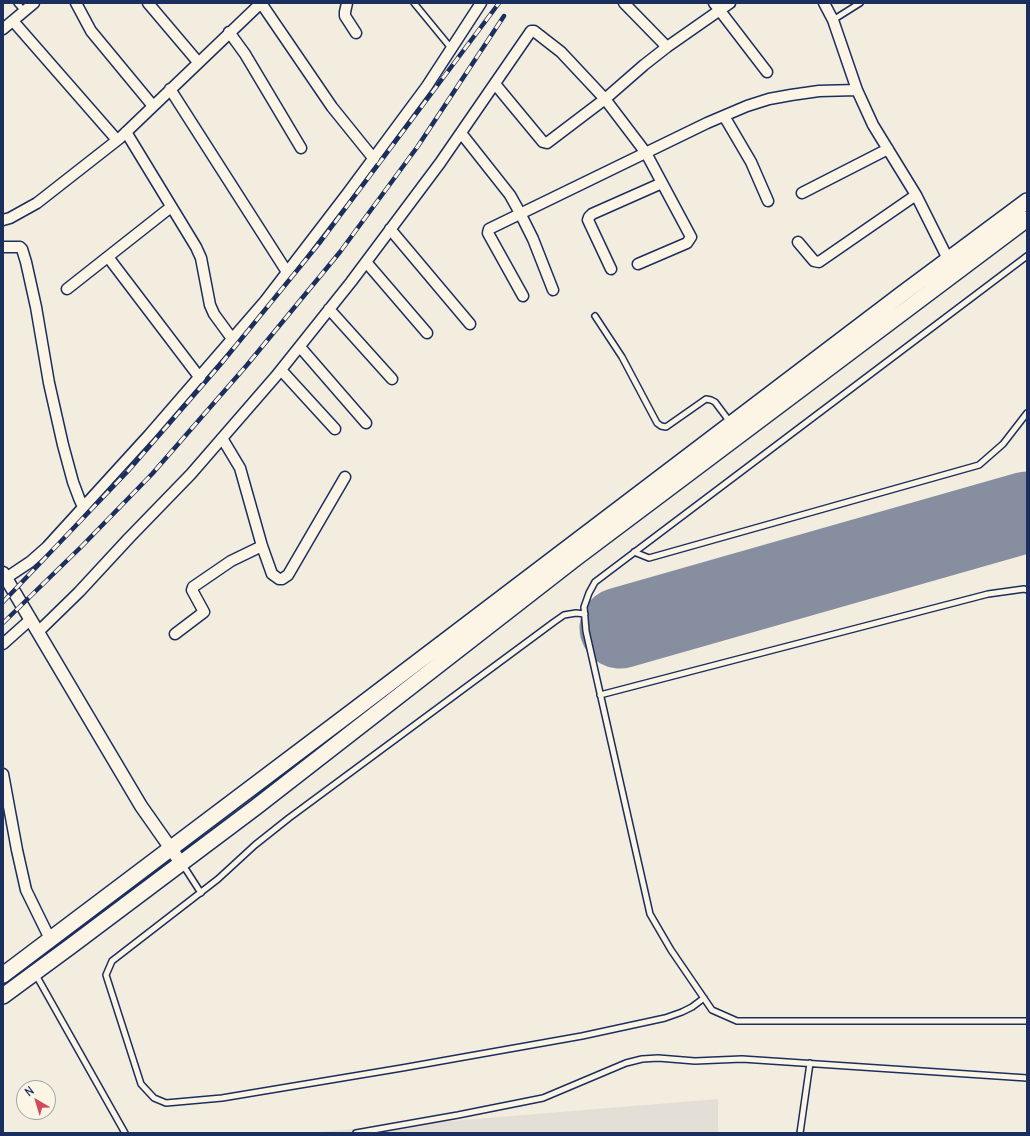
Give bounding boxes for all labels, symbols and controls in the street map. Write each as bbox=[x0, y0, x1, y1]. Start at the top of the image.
north arrow bbox=[16, 1080, 56, 1120]
text: N bbox=[22, 1083, 37, 1099]

